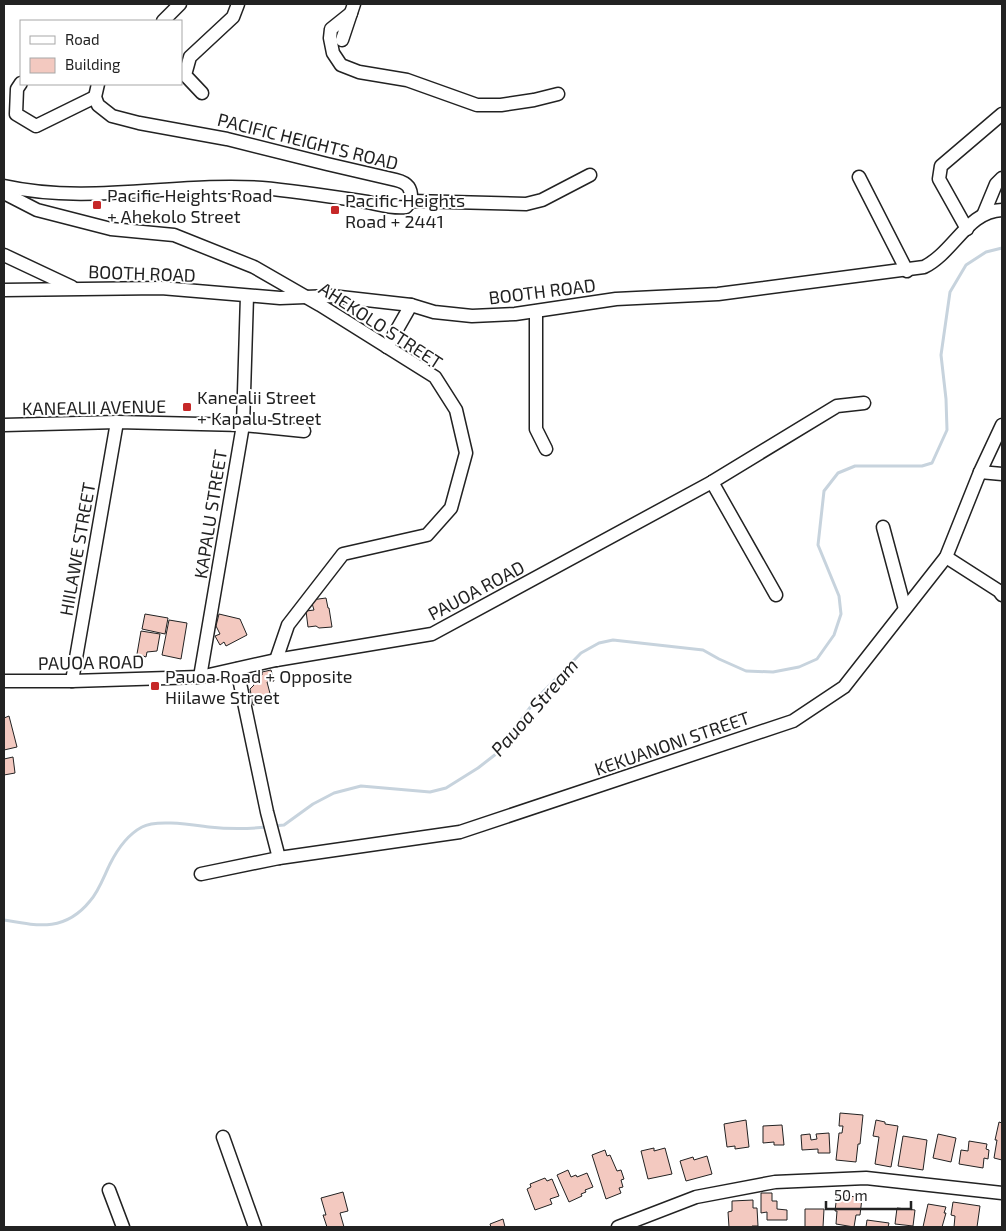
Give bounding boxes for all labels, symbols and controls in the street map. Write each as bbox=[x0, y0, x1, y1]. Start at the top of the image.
legend bbox=[20, 20, 182, 85]
text: Road bbox=[65, 30, 100, 48]
text: Building bbox=[65, 55, 121, 73]
street label: PACIFIC HEIGHTS ROAD bbox=[215, 108, 401, 174]
place label: Pacific Heights Road + Ahekolo Street bbox=[107, 184, 273, 227]
place label: Pacific Heights Road + 2441 bbox=[345, 189, 465, 232]
marker: Pacific Heights Road + Ahekolo Street bbox=[91, 199, 103, 211]
marker: Pacific Heights Road + 2441 bbox=[329, 204, 341, 216]
street label: BOOTH ROAD bbox=[88, 260, 196, 286]
street label: BOOTH ROAD bbox=[487, 274, 597, 308]
street label: AHEKOLO STREET bbox=[315, 277, 447, 373]
place label: Kanealii Street + Kapalu Street bbox=[197, 386, 322, 429]
street label: KANEALII AVENUE bbox=[22, 395, 166, 419]
marker: Kanealii Street + Kapalu Street bbox=[181, 401, 193, 413]
street label: KAPALU STREET bbox=[189, 447, 231, 580]
street label: HIILAWE STREET bbox=[54, 480, 100, 617]
street label: PAUOA ROAD bbox=[424, 555, 528, 625]
street label: PAUOA ROAD bbox=[38, 650, 144, 674]
water label: Pauoa Stream bbox=[485, 654, 583, 760]
place label: Pauoa Road + Opposite Hiilawe Street bbox=[165, 665, 352, 708]
marker: Pauoa Road + Opposite Hiilawe Street bbox=[149, 680, 161, 692]
street label: KEKUANONI STREET bbox=[591, 706, 753, 780]
scale bar bbox=[826, 1178, 911, 1210]
text: 50 m bbox=[834, 1186, 868, 1204]

